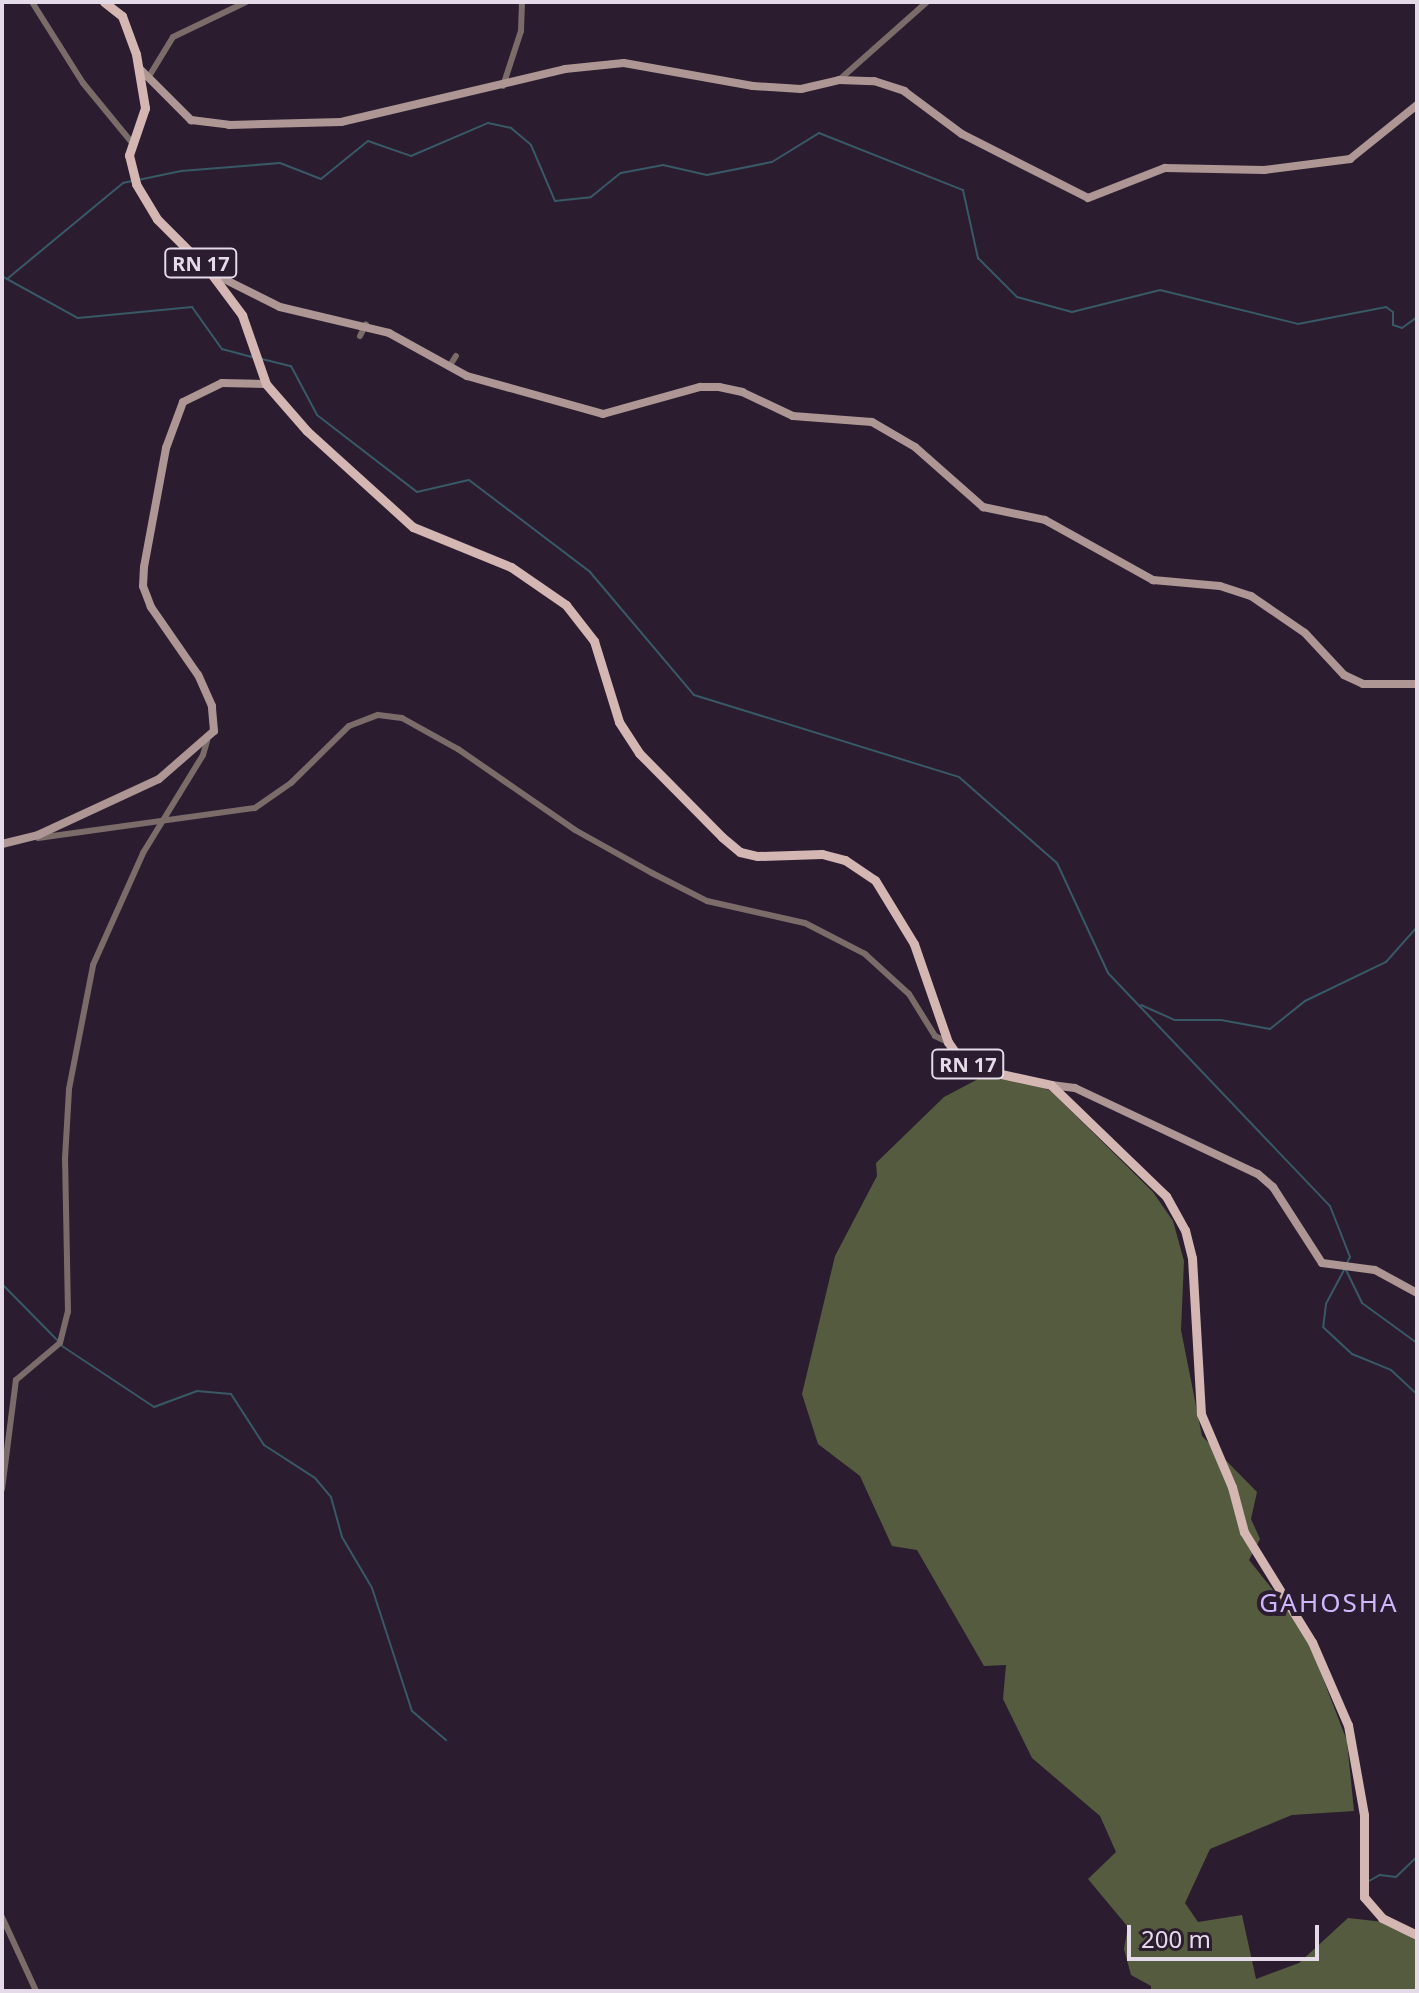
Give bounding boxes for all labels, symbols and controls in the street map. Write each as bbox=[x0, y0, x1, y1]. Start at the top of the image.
road number: RN 17 bbox=[163, 247, 239, 279]
road number: RN 17 bbox=[930, 1048, 1006, 1080]
district label: GAHOSHA bbox=[1259, 1587, 1399, 1619]
scale bar bbox=[1131, 1909, 1323, 1959]
text: 200 m bbox=[1141, 1922, 1211, 1955]

